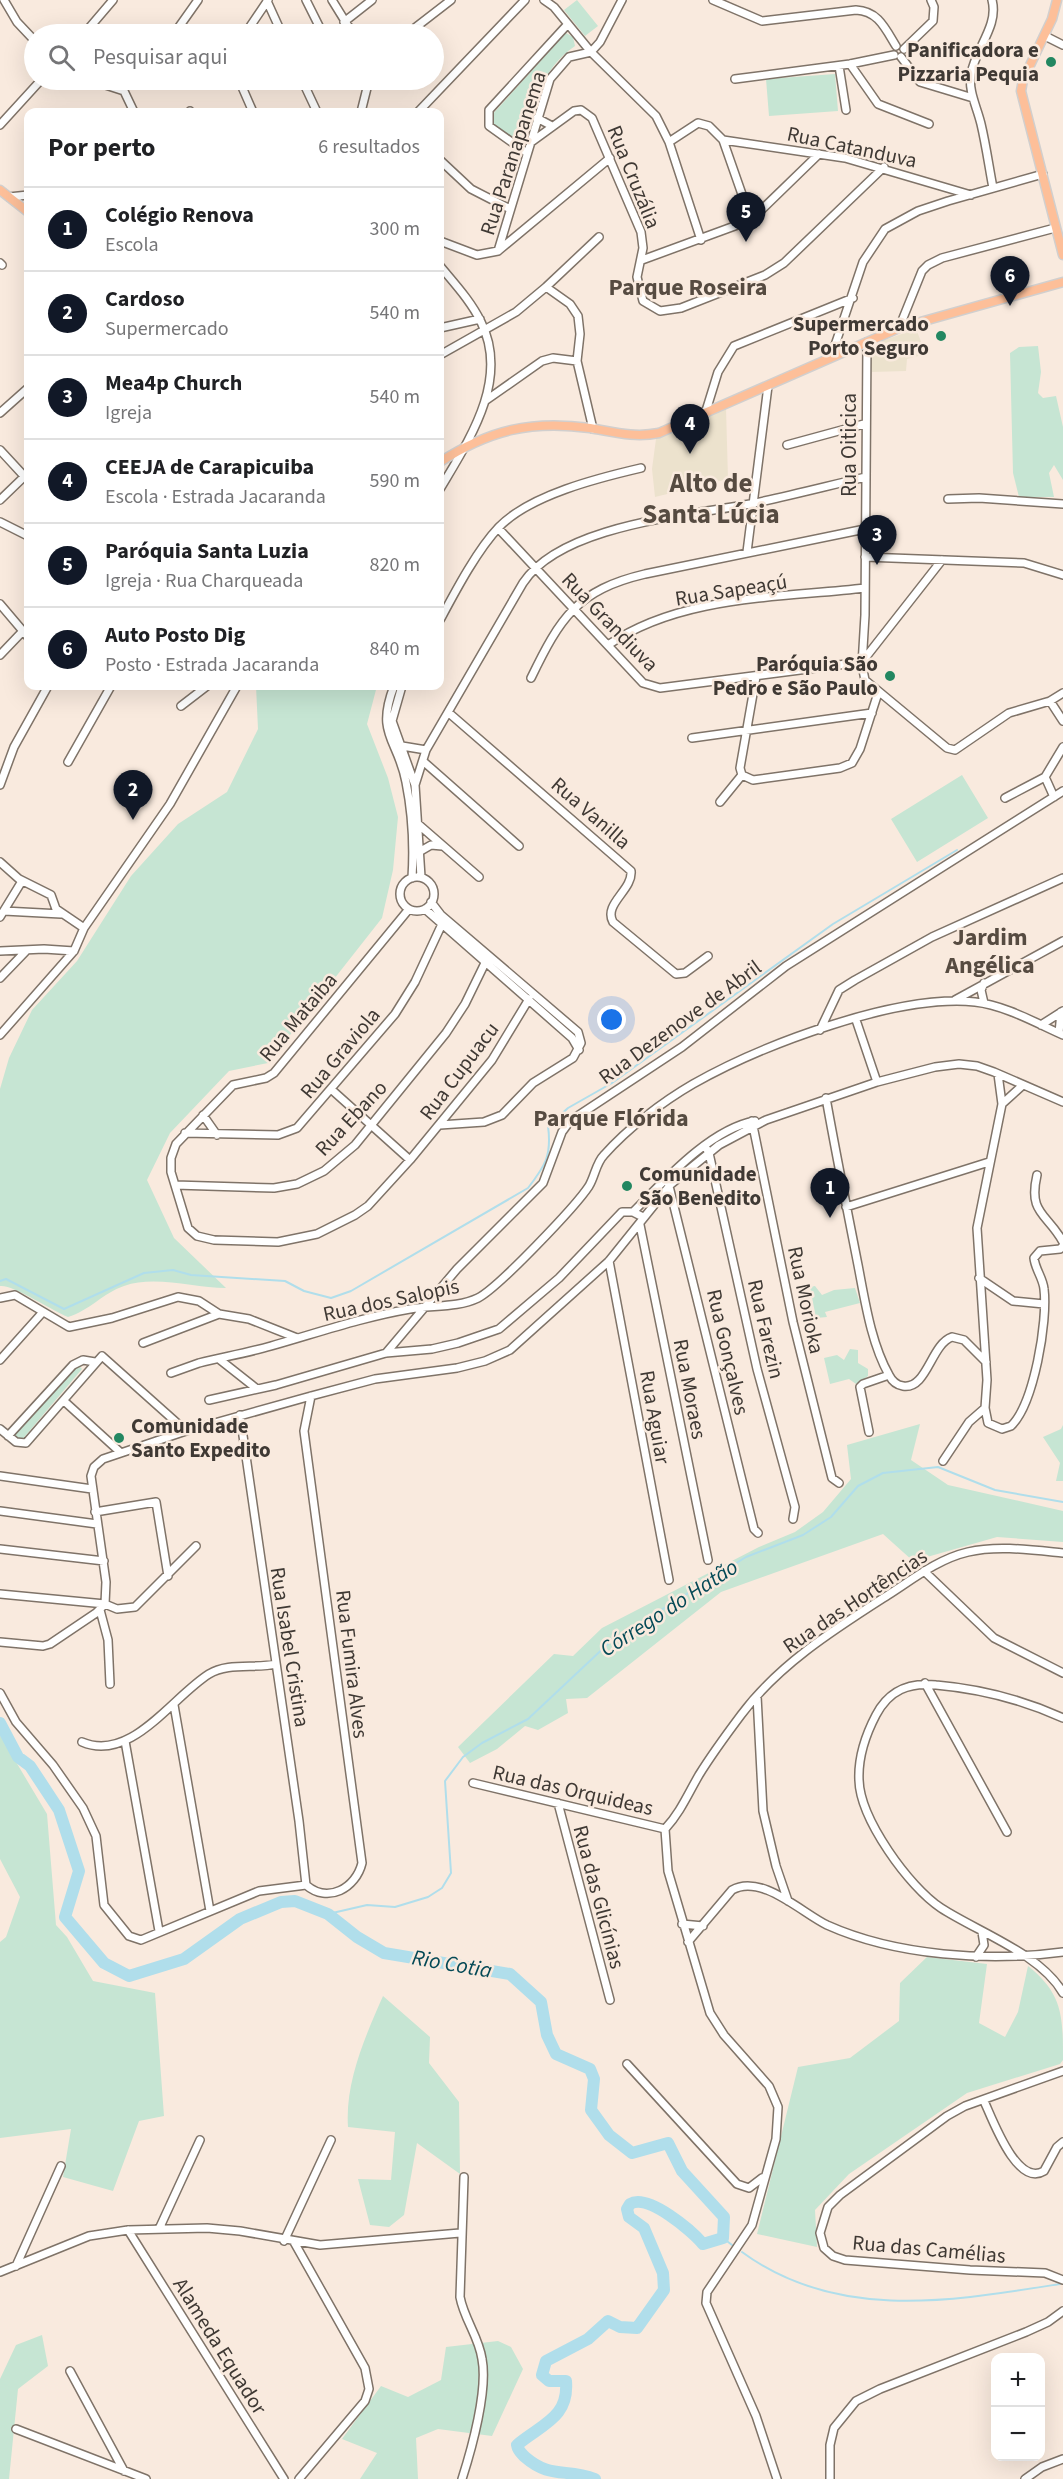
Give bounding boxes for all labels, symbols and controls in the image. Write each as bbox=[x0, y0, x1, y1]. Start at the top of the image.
search box bbox=[24, 24, 444, 90]
place label: Panificadora e Pizzaria Pequia bbox=[897, 35, 1039, 89]
icon: search bbox=[45, 41, 78, 74]
text: Pesquisar aqui bbox=[93, 41, 228, 73]
marker: Panificadora e Pizzaria Pequia bbox=[1044, 55, 1058, 69]
street label: Rua Paranapanema bbox=[472, 67, 554, 239]
street label: Rua Catanduva bbox=[784, 119, 920, 175]
street label: Rua Cruzália bbox=[600, 121, 668, 233]
text: Por perto bbox=[48, 129, 156, 166]
text: 6 resultados bbox=[318, 133, 420, 161]
pin: 5 bbox=[726, 192, 766, 242]
text: Colégio Renova bbox=[105, 199, 254, 231]
text: 1 bbox=[62, 215, 73, 243]
text: 300 m bbox=[370, 215, 420, 243]
text: Escola bbox=[105, 231, 159, 259]
pin: 6 bbox=[990, 256, 1030, 306]
district label: Parque Roseira bbox=[609, 270, 767, 305]
text: Cardoso bbox=[105, 283, 185, 315]
text: 2 bbox=[62, 299, 73, 327]
text: 540 m bbox=[370, 299, 420, 327]
place label: Supermercado Porto Seguro bbox=[793, 309, 929, 363]
text: Supermercado bbox=[105, 315, 229, 343]
marker: Supermercado Porto Seguro bbox=[934, 329, 948, 343]
text: Mea4p Church bbox=[105, 367, 242, 399]
text: 3 bbox=[62, 383, 73, 411]
text: 540 m bbox=[370, 383, 420, 411]
street label: Rua Oiticica bbox=[834, 393, 864, 497]
text: Igreja bbox=[105, 399, 152, 427]
pin: 4 bbox=[670, 404, 710, 454]
text: CEEJA de Carapicuiba bbox=[105, 451, 314, 483]
district label: Alto de Santa Lúcia bbox=[642, 464, 780, 534]
text: 4 bbox=[62, 467, 73, 495]
text: 590 m bbox=[370, 467, 420, 495]
text: Escola · Estrada Jacaranda bbox=[105, 483, 326, 511]
pin: 3 bbox=[858, 516, 896, 565]
text: Paróquia Santa Luzia bbox=[105, 535, 309, 567]
text: 5 bbox=[62, 551, 73, 579]
text: 820 m bbox=[370, 551, 420, 579]
street label: Rua Grandiuva bbox=[555, 565, 665, 679]
street label: Rua Sapeaçú bbox=[673, 566, 789, 614]
text: Igreja · Rua Charqueada bbox=[105, 567, 303, 595]
text: Auto Posto Dig bbox=[105, 619, 245, 651]
text: 6 bbox=[62, 635, 73, 663]
text: 840 m bbox=[370, 635, 420, 663]
place label: Paróquia São Pedro e São Paulo bbox=[713, 649, 878, 703]
text: Posto · Estrada Jacaranda bbox=[105, 651, 319, 679]
marker: Paróquia São Pedro e São Paulo bbox=[883, 669, 897, 683]
pin: 2 bbox=[114, 770, 152, 820]
street label: Rua Vanilla bbox=[545, 770, 637, 856]
district label: Jardim Angélica bbox=[944, 920, 1035, 983]
street label: Rua Dezenove de Abril bbox=[592, 953, 768, 1091]
street label: Rua Mataiba bbox=[252, 966, 344, 1068]
street label: Rua Graviola bbox=[293, 1001, 387, 1105]
your location bbox=[597, 1005, 626, 1034]
street label: Rua Cupuacu bbox=[412, 1016, 506, 1126]
street label: Rua Ebano bbox=[308, 1073, 394, 1163]
district label: Parque Flórida bbox=[533, 1101, 689, 1136]
place label: Comunidade São Benedito bbox=[639, 1159, 761, 1213]
pin: 1 bbox=[810, 1168, 850, 1218]
marker: Comunidade São Benedito bbox=[620, 1179, 634, 1193]
street label: Rua Morioka bbox=[780, 1243, 832, 1357]
street label: Rua dos Salopis bbox=[320, 1271, 462, 1329]
street label: Rua Farezin bbox=[740, 1276, 792, 1382]
street label: Rua Gonçalves bbox=[699, 1286, 757, 1418]
street label: Rua Moraes bbox=[666, 1336, 714, 1442]
street label: Rua Aguiar bbox=[632, 1368, 678, 1467]
place label: Comunidade Santo Expedito bbox=[131, 1411, 271, 1465]
marker: Comunidade Santo Expedito bbox=[112, 1431, 126, 1445]
street label: Rua das Hortências bbox=[777, 1541, 933, 1661]
water label: Córrego do Hatão bbox=[594, 1551, 744, 1665]
street label: Rua Isabel Cristina bbox=[263, 1565, 317, 1729]
street label: Rua Fumira Alves bbox=[328, 1588, 376, 1740]
street label: Rua das Orquideas bbox=[490, 1757, 656, 1823]
street label: Rua das Glicínias bbox=[565, 1822, 633, 1972]
water label: Rio Cotia bbox=[409, 1941, 495, 1987]
street label: Rua das Camélias bbox=[851, 2227, 1007, 2271]
street label: Alameda Equador bbox=[166, 2272, 275, 2421]
map controls bbox=[991, 2353, 1045, 2461]
button: + bbox=[991, 2353, 1045, 2407]
button: − bbox=[991, 2407, 1045, 2461]

